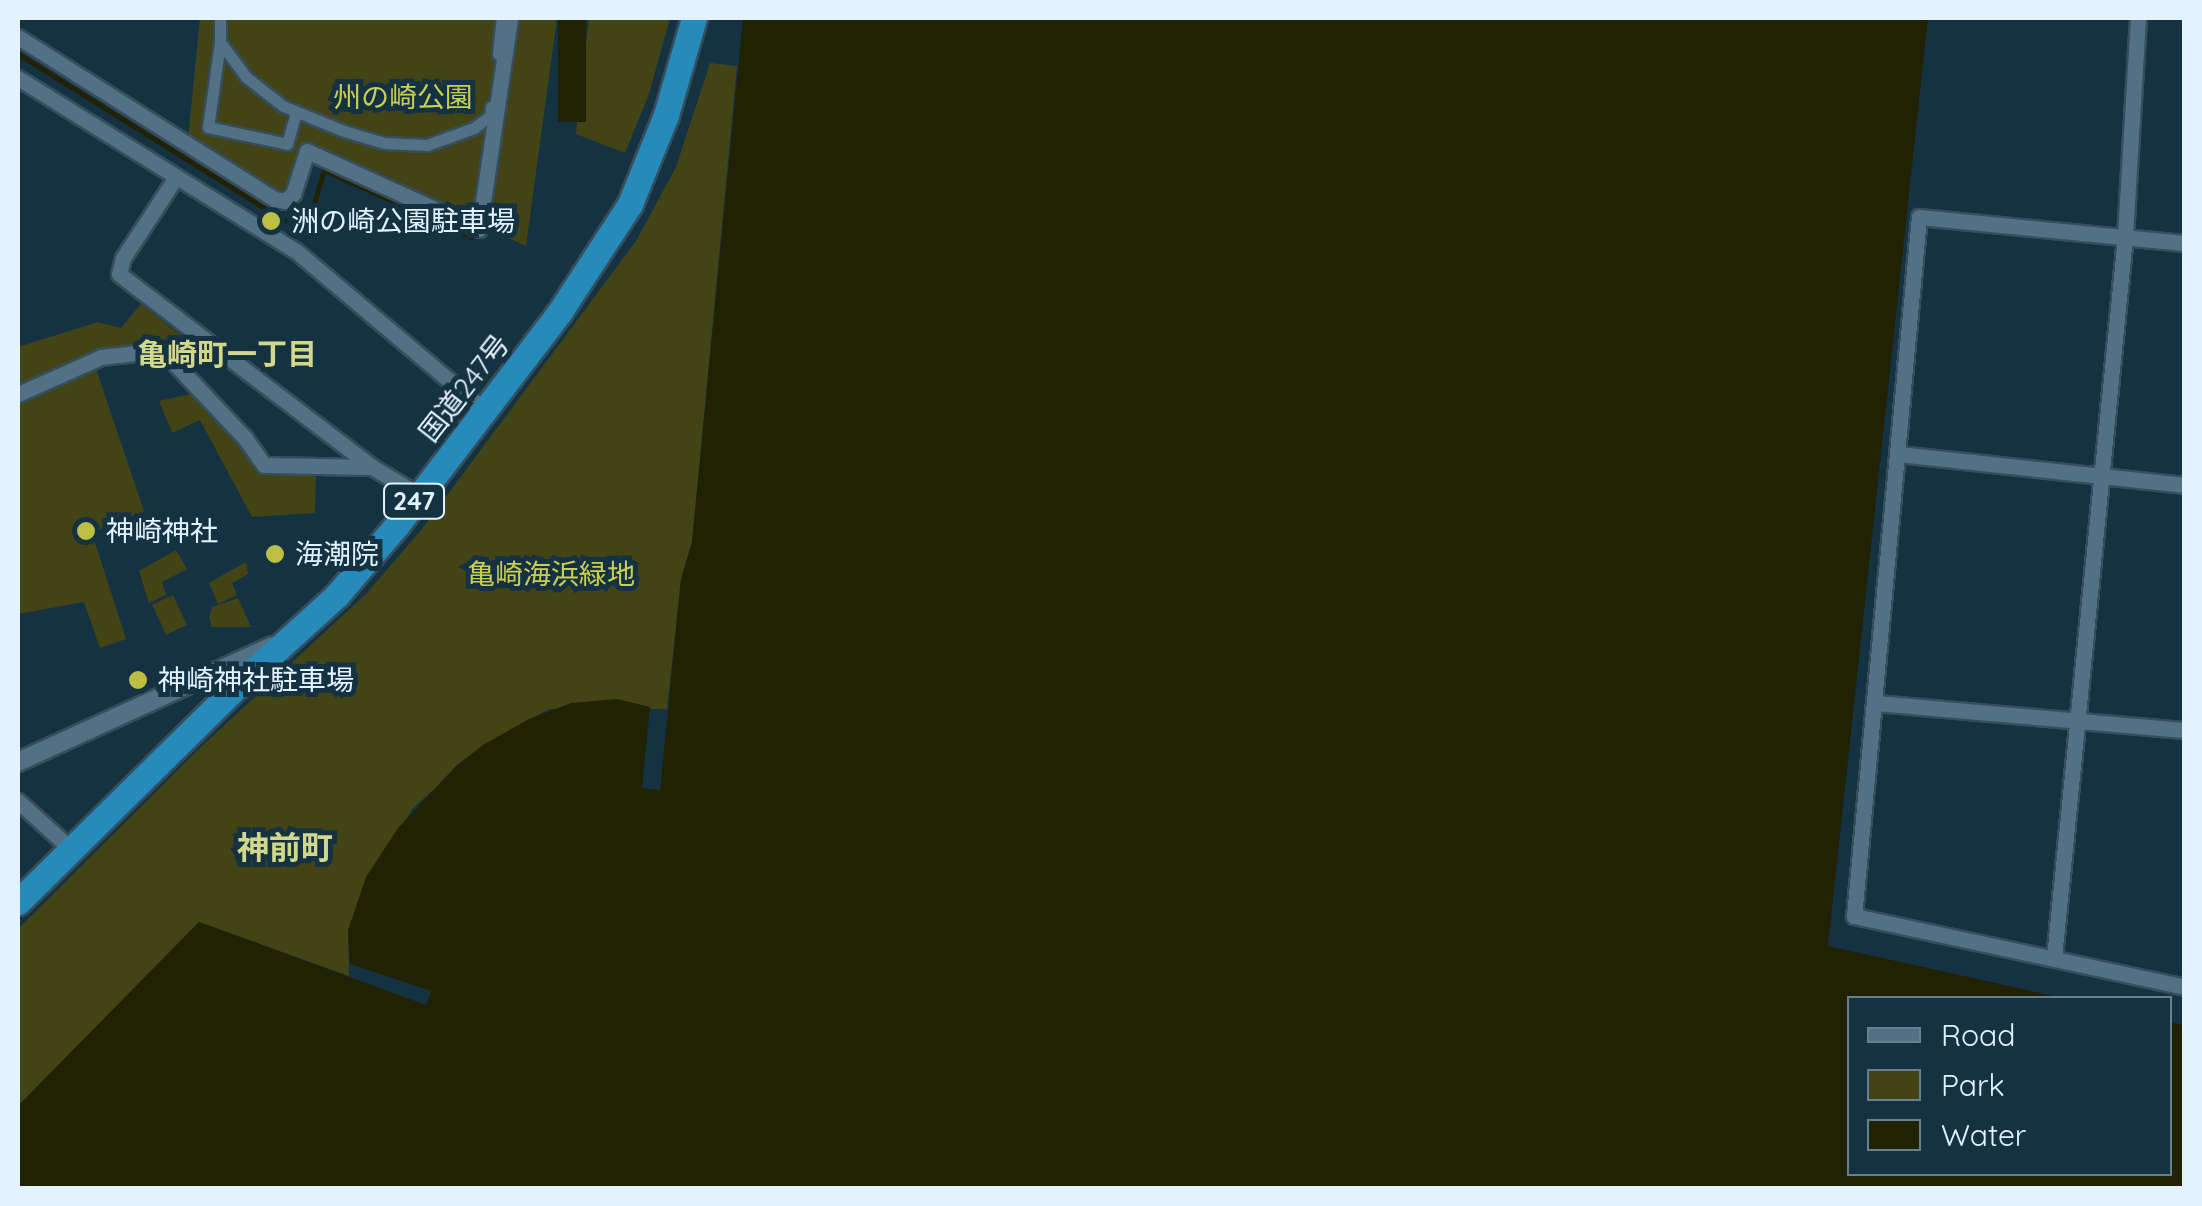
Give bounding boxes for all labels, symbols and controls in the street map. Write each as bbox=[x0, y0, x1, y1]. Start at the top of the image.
park label: 州の崎公園 bbox=[333, 80, 473, 114]
place label: 洲の崎公園駐車場 bbox=[291, 204, 515, 238]
marker: 洲の崎公園駐車場 bbox=[260, 210, 282, 232]
street label: 国道247号 bbox=[412, 327, 516, 449]
district label: 亀崎町一丁目 bbox=[137, 336, 317, 372]
road number: 247 bbox=[382, 481, 446, 521]
place label: 神崎神社 bbox=[106, 514, 218, 548]
marker: 神崎神社 bbox=[75, 520, 97, 542]
place label: 海潮院 bbox=[295, 537, 379, 571]
marker: 海潮院 bbox=[264, 543, 286, 565]
park label: 亀崎海浜緑地 bbox=[467, 557, 635, 591]
place label: 神崎神社駐車場 bbox=[158, 663, 354, 697]
marker: 神崎神社駐車場 bbox=[127, 669, 149, 691]
district label: 神前町 bbox=[237, 828, 333, 866]
legend bbox=[1847, 996, 2172, 1176]
text: Road bbox=[1941, 1016, 2015, 1054]
text: Park bbox=[1941, 1066, 2005, 1104]
text: Water bbox=[1941, 1116, 2026, 1154]

